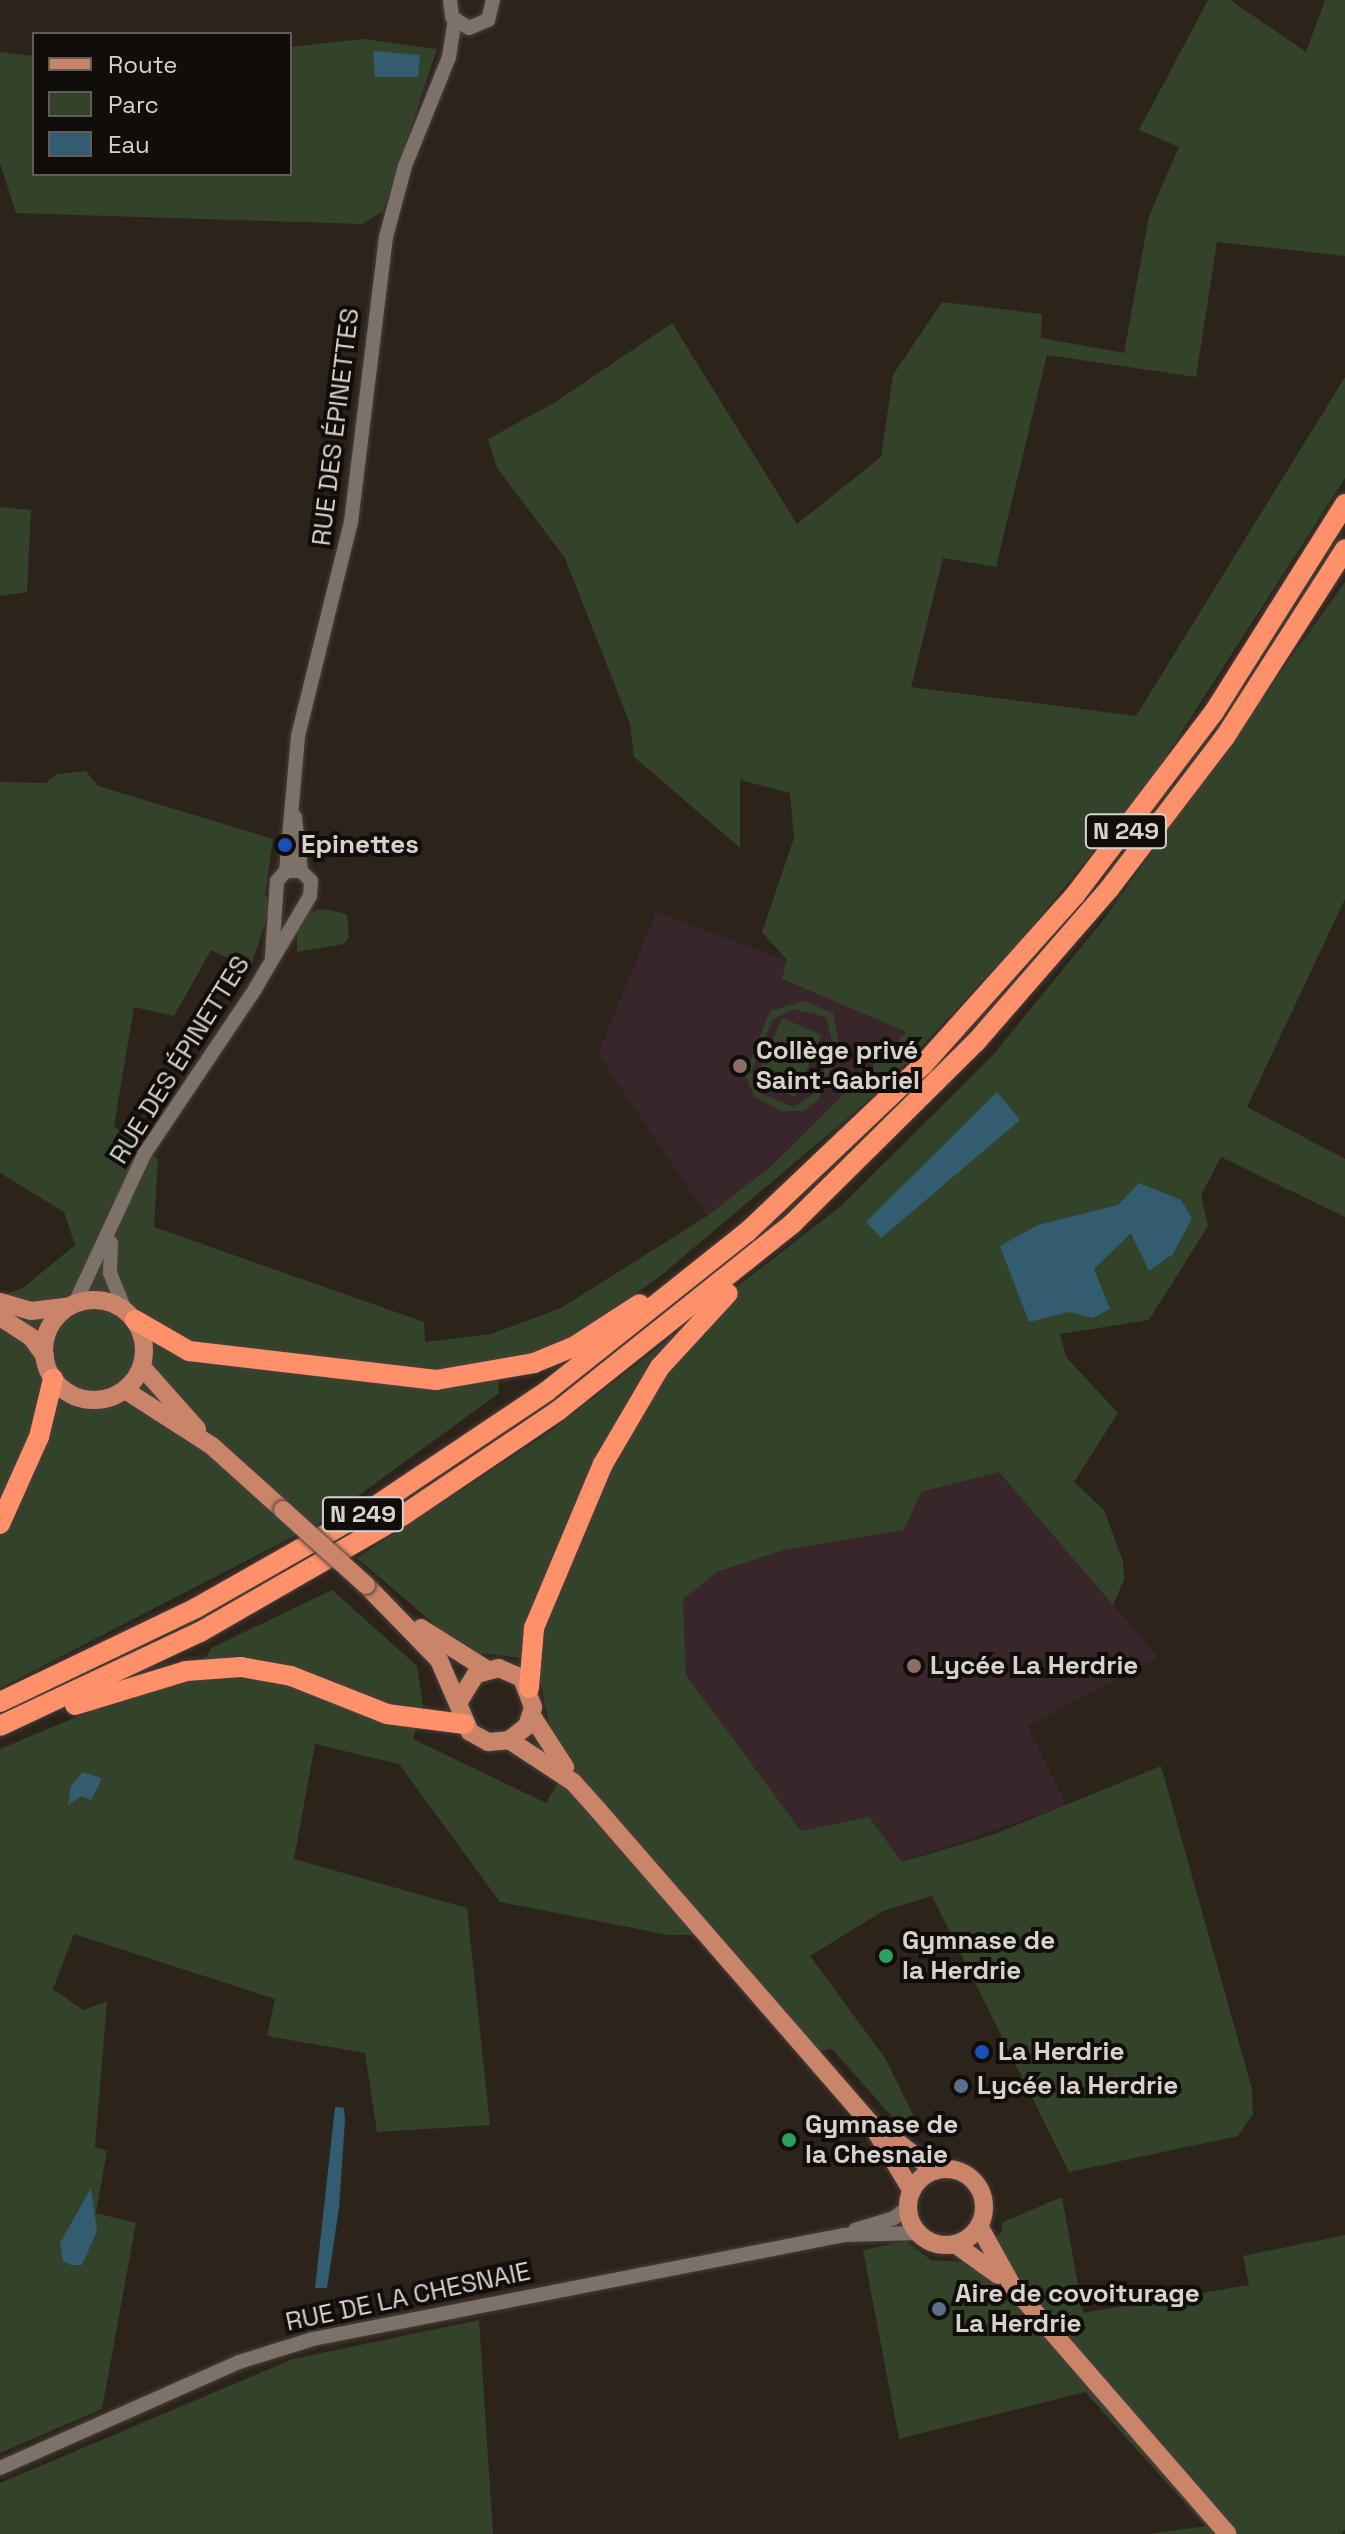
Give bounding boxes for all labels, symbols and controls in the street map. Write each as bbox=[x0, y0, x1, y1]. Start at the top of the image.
legend bbox=[32, 32, 292, 176]
text: Route bbox=[108, 49, 177, 80]
text: Parc bbox=[108, 89, 159, 120]
text: Eau bbox=[108, 129, 150, 160]
street label: RUE DES ÉPINETTES bbox=[306, 306, 366, 548]
road number: N 249 bbox=[1084, 811, 1168, 851]
place label: Epinettes bbox=[301, 829, 419, 861]
marker: Epinettes bbox=[276, 836, 294, 854]
street label: RUE DES ÉPINETTES bbox=[103, 950, 257, 1170]
place label: Collège privé Saint-Gabriel bbox=[756, 1035, 920, 1096]
marker: Collège privé Saint-Gabriel bbox=[731, 1057, 749, 1075]
road number: N 249 bbox=[321, 1494, 405, 1534]
place label: Lycée La Herdrie bbox=[930, 1650, 1138, 1682]
marker: Lycée La Herdrie bbox=[905, 1657, 923, 1675]
place label: Gymnase de la Herdrie bbox=[902, 1925, 1055, 1986]
marker: Gymnase de la Herdrie bbox=[877, 1947, 895, 1965]
place label: La Herdrie bbox=[998, 2036, 1124, 2068]
marker: La Herdrie bbox=[973, 2043, 991, 2061]
place label: Lycée la Herdrie bbox=[977, 2070, 1178, 2102]
marker: Lycée la Herdrie bbox=[952, 2077, 970, 2095]
place label: Gymnase de la Chesnaie bbox=[805, 2109, 958, 2170]
marker: Gymnase de la Chesnaie bbox=[780, 2131, 798, 2149]
street label: RUE DE LA CHESNAIE bbox=[283, 2256, 533, 2338]
place label: Aire de covoiturage La Herdrie bbox=[955, 2278, 1200, 2340]
marker: Aire de covoiturage La Herdrie bbox=[930, 2300, 948, 2318]

